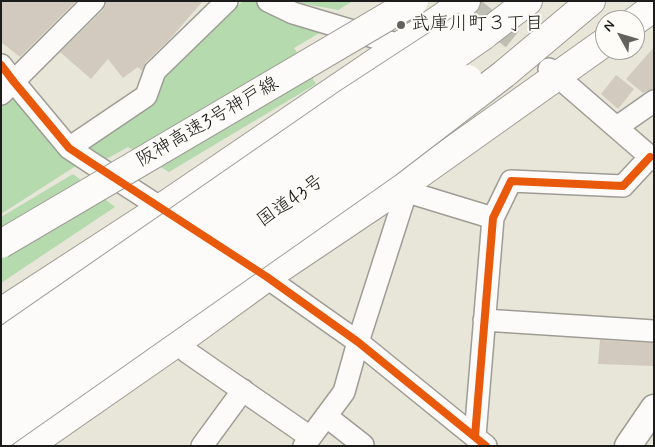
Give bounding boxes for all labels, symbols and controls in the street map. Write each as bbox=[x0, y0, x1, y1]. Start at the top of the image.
north arrow bbox=[595, 10, 645, 60]
place label: 武庫川町３丁目 bbox=[411, 14, 544, 36]
text: N bbox=[599, 17, 619, 35]
marker: 武庫川町３丁目 bbox=[395, 19, 407, 31]
street label: 阪神高速3号神戸線 bbox=[133, 73, 283, 173]
street label: 国道43号 bbox=[253, 171, 329, 233]

